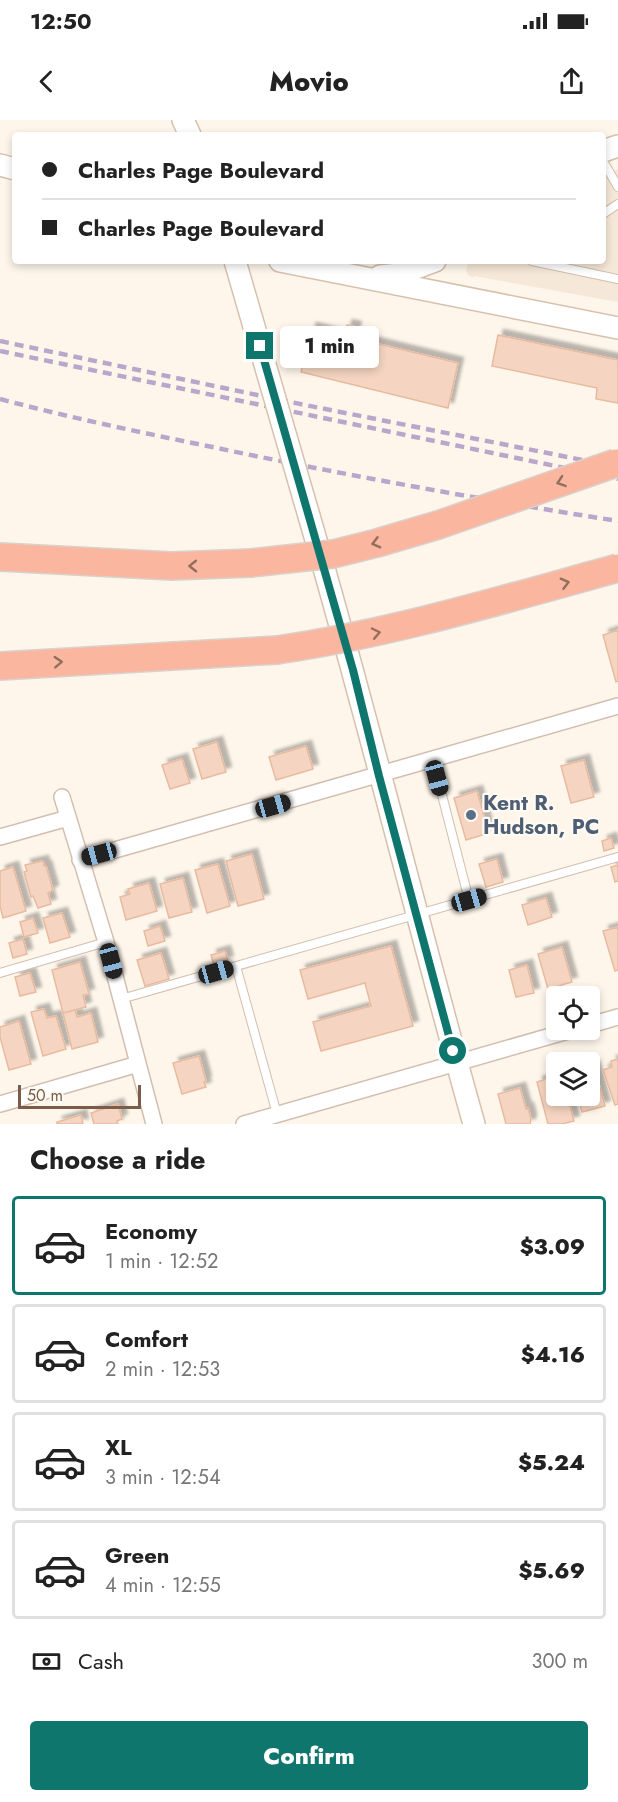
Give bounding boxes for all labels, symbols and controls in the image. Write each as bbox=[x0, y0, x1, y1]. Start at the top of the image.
text: 12:50 bbox=[30, 5, 91, 37]
text: Movio bbox=[269, 62, 349, 101]
icon: back bbox=[30, 65, 63, 98]
icon: share bbox=[555, 65, 588, 98]
text: Charles Page Boulevard bbox=[78, 154, 324, 186]
text: Charles Page Boulevard bbox=[78, 212, 324, 244]
callout: 1 min bbox=[281, 325, 380, 367]
route end bbox=[246, 332, 273, 359]
text: 1 min bbox=[304, 332, 355, 361]
one-way arrow bbox=[556, 475, 567, 488]
one-way arrow bbox=[371, 536, 381, 549]
one-way arrow bbox=[188, 560, 197, 572]
one-way arrow bbox=[559, 578, 570, 590]
one-way arrow bbox=[371, 627, 381, 640]
one-way arrow bbox=[54, 656, 63, 669]
car bbox=[424, 758, 450, 798]
place label: Kent R. Hudson, PC bbox=[483, 788, 600, 842]
car bbox=[253, 792, 293, 820]
marker: Kent R. Hudson, PC bbox=[464, 808, 478, 822]
car bbox=[79, 841, 119, 867]
car bbox=[449, 886, 489, 914]
car bbox=[98, 941, 124, 981]
car bbox=[196, 958, 236, 986]
map controls bbox=[546, 986, 600, 1106]
button: locate bbox=[546, 986, 600, 1040]
route start bbox=[439, 1037, 466, 1064]
button: layers bbox=[546, 1052, 600, 1106]
scale bar bbox=[18, 1082, 141, 1109]
text: 50 m bbox=[27, 1084, 63, 1107]
text: Choose a ride bbox=[30, 1140, 205, 1179]
text: Economy bbox=[105, 1215, 197, 1247]
icon: car bbox=[33, 1219, 87, 1273]
text: $3.09 bbox=[520, 1230, 585, 1262]
text: 1 min · 12:52 bbox=[105, 1247, 218, 1276]
text: Comfort bbox=[105, 1323, 188, 1355]
icon: car bbox=[33, 1327, 87, 1381]
text: $4.16 bbox=[521, 1338, 585, 1370]
text: 2 min · 12:53 bbox=[105, 1355, 220, 1384]
text: XL bbox=[105, 1431, 132, 1463]
icon: car bbox=[33, 1435, 87, 1489]
text: $5.24 bbox=[518, 1446, 585, 1478]
text: 3 min · 12:54 bbox=[105, 1463, 221, 1492]
text: Green bbox=[105, 1539, 169, 1571]
icon: car bbox=[33, 1543, 87, 1597]
text: $5.69 bbox=[518, 1554, 585, 1586]
text: 4 min · 12:55 bbox=[105, 1571, 221, 1600]
icon: cash bbox=[30, 1645, 63, 1678]
text: Cash bbox=[78, 1645, 124, 1677]
text: 300 m bbox=[531, 1647, 588, 1676]
button: Confirm bbox=[30, 1721, 588, 1790]

